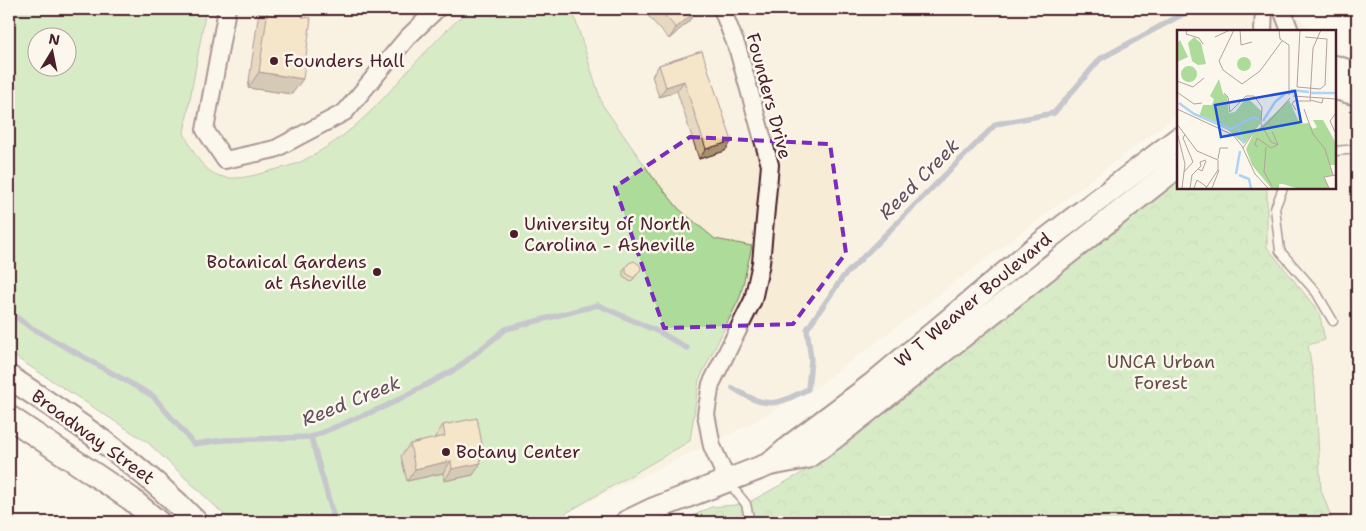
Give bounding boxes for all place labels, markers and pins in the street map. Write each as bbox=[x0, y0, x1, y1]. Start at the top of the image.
place label: Founders Hall bbox=[284, 49, 405, 73]
marker: Founders Hall bbox=[268, 55, 280, 67]
place label: University of North Carolina - Asheville bbox=[524, 212, 695, 257]
marker: University of North Carolina - Asheville bbox=[508, 228, 520, 240]
place label: Botanical Gardens at Asheville bbox=[207, 250, 367, 295]
marker: Botanical Gardens at Asheville bbox=[371, 266, 383, 278]
place label: Botany Center bbox=[456, 440, 580, 464]
marker: Botany Center bbox=[440, 446, 452, 458]

